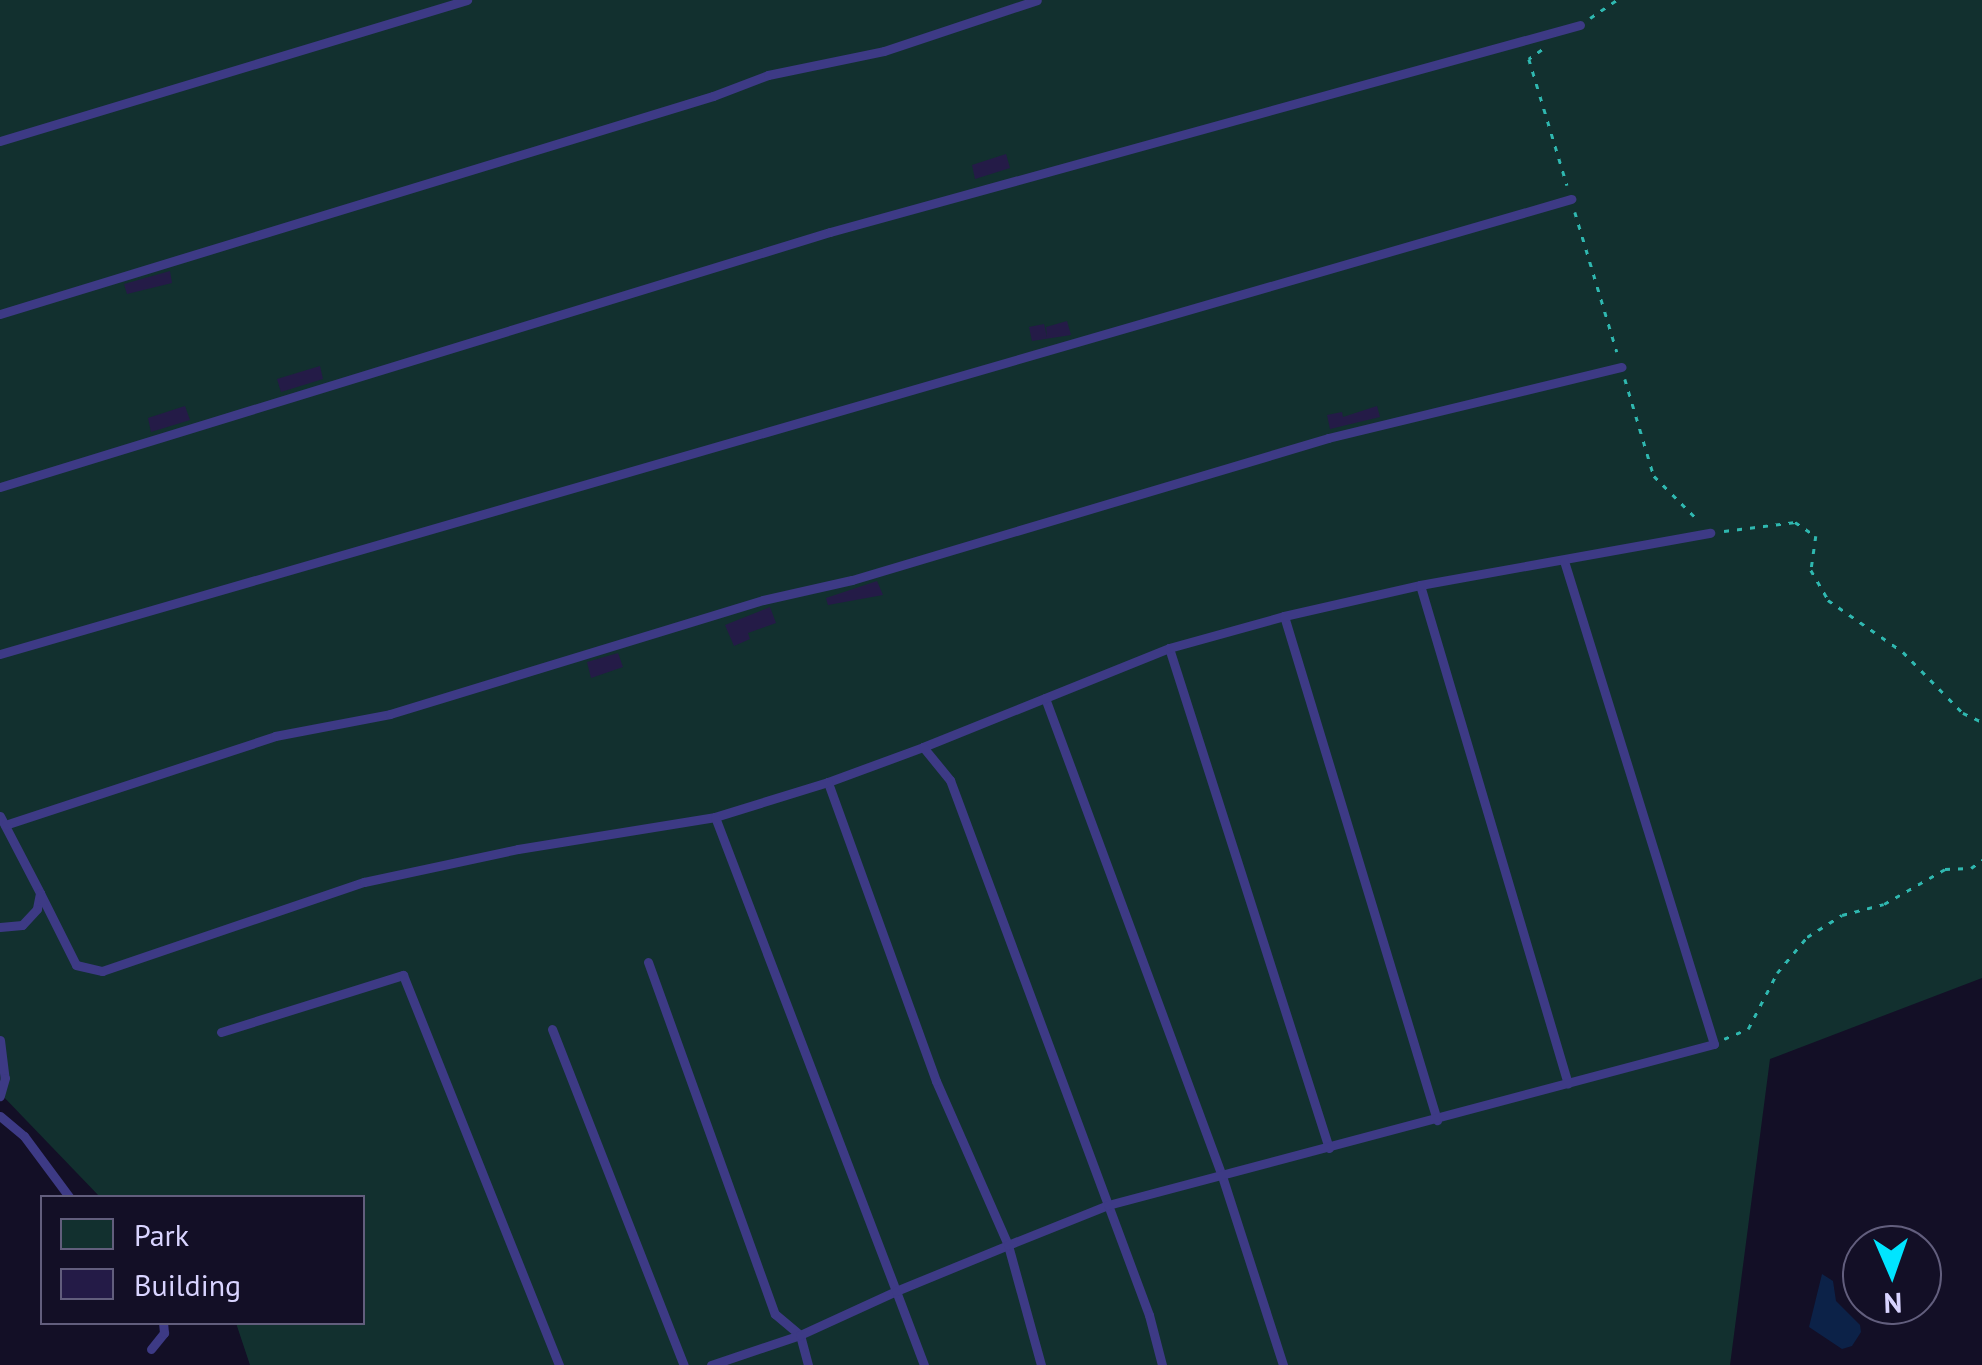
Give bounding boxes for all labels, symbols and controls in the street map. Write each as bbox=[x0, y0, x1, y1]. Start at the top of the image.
legend bbox=[40, 1195, 365, 1325]
text: Park bbox=[134, 1215, 189, 1254]
north arrow bbox=[1842, 1225, 1942, 1325]
text: Building bbox=[134, 1265, 241, 1304]
text: N bbox=[1883, 1285, 1903, 1322]

